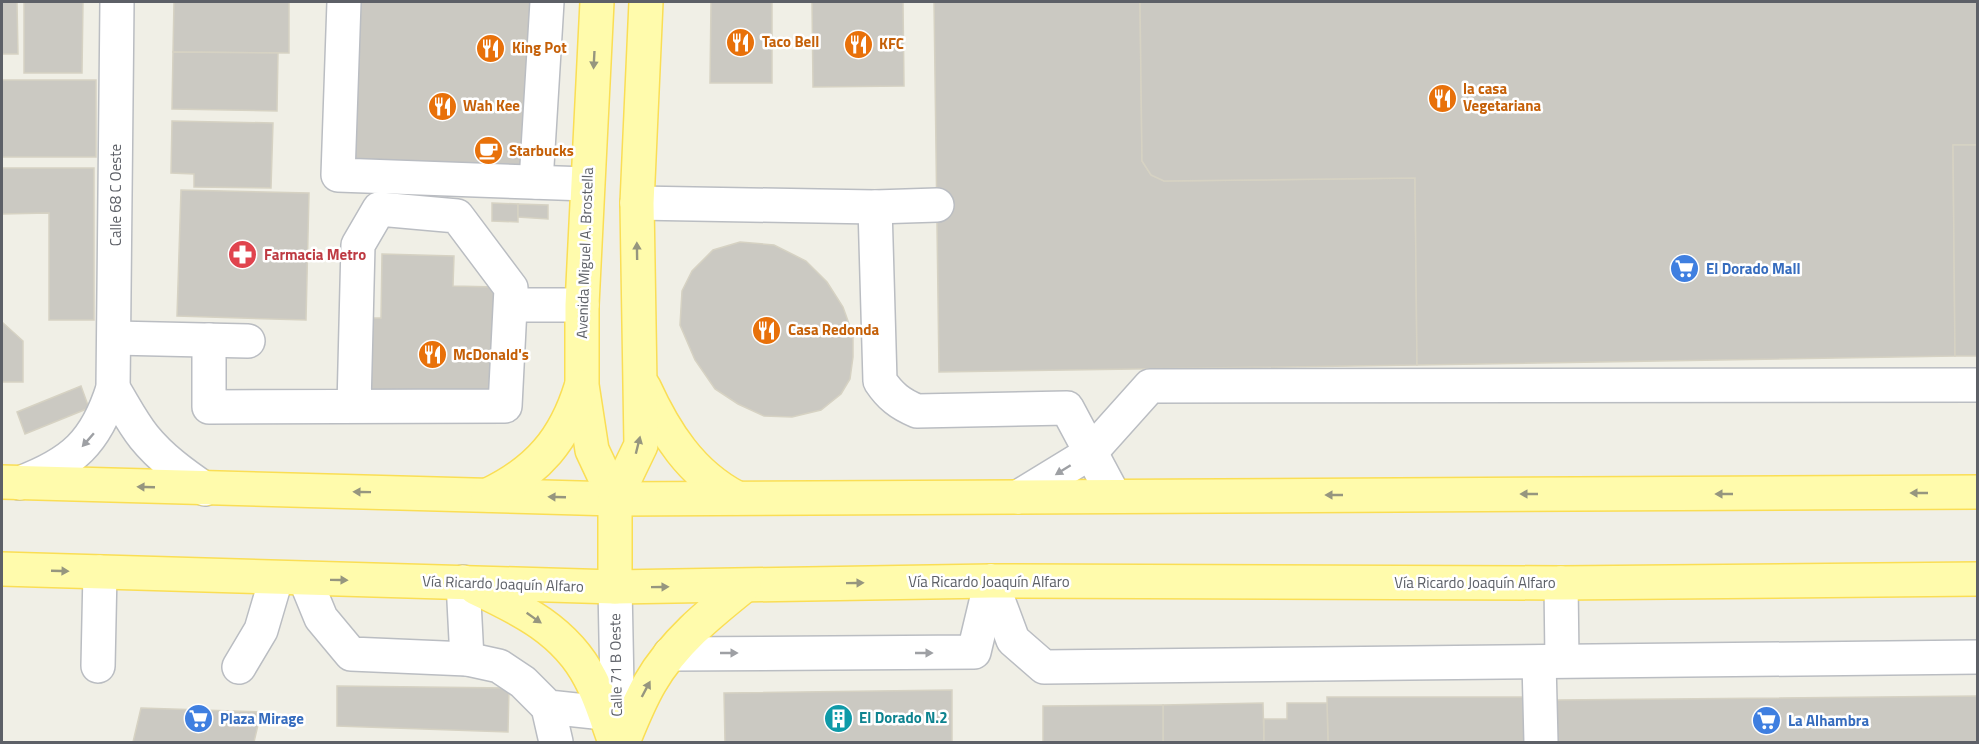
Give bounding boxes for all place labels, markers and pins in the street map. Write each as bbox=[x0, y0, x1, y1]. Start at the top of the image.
restaurant icon: Taco Bell bbox=[725, 26, 757, 58]
restaurant icon: KFC bbox=[842, 28, 874, 60]
place label: Taco Bell bbox=[762, 30, 819, 53]
restaurant icon: King Pot bbox=[475, 32, 507, 64]
place label: KFC bbox=[879, 32, 904, 55]
place label: King Pot bbox=[512, 36, 567, 59]
place label: la casa Vegetariana bbox=[1463, 77, 1541, 117]
restaurant icon: la casa Vegetariana bbox=[1426, 82, 1458, 114]
restaurant icon: Wah Kee bbox=[426, 90, 458, 122]
place label: Wah Kee bbox=[463, 94, 520, 117]
cafe icon: Starbucks bbox=[472, 135, 504, 167]
place label: Starbucks bbox=[509, 139, 574, 162]
pharmacy icon: Farmacia Metro bbox=[227, 239, 259, 271]
place label: Farmacia Metro bbox=[264, 243, 366, 266]
supermarket icon: El Dorado Mall bbox=[1669, 253, 1701, 285]
place label: El Dorado Mall bbox=[1706, 257, 1801, 280]
restaurant icon: Casa Redonda bbox=[751, 314, 783, 346]
place label: Casa Redonda bbox=[788, 318, 879, 341]
restaurant icon: McDonald's bbox=[416, 339, 448, 371]
place label: McDonald's bbox=[453, 343, 529, 366]
building icon: El Dorado N.2 bbox=[822, 702, 854, 734]
supermarket icon: Plaza Mirage bbox=[183, 703, 215, 735]
supermarket icon: La Alhambra bbox=[1751, 705, 1783, 737]
place label: El Dorado N.2 bbox=[859, 706, 948, 729]
place label: Plaza Mirage bbox=[220, 707, 304, 730]
place label: La Alhambra bbox=[1788, 709, 1869, 732]

